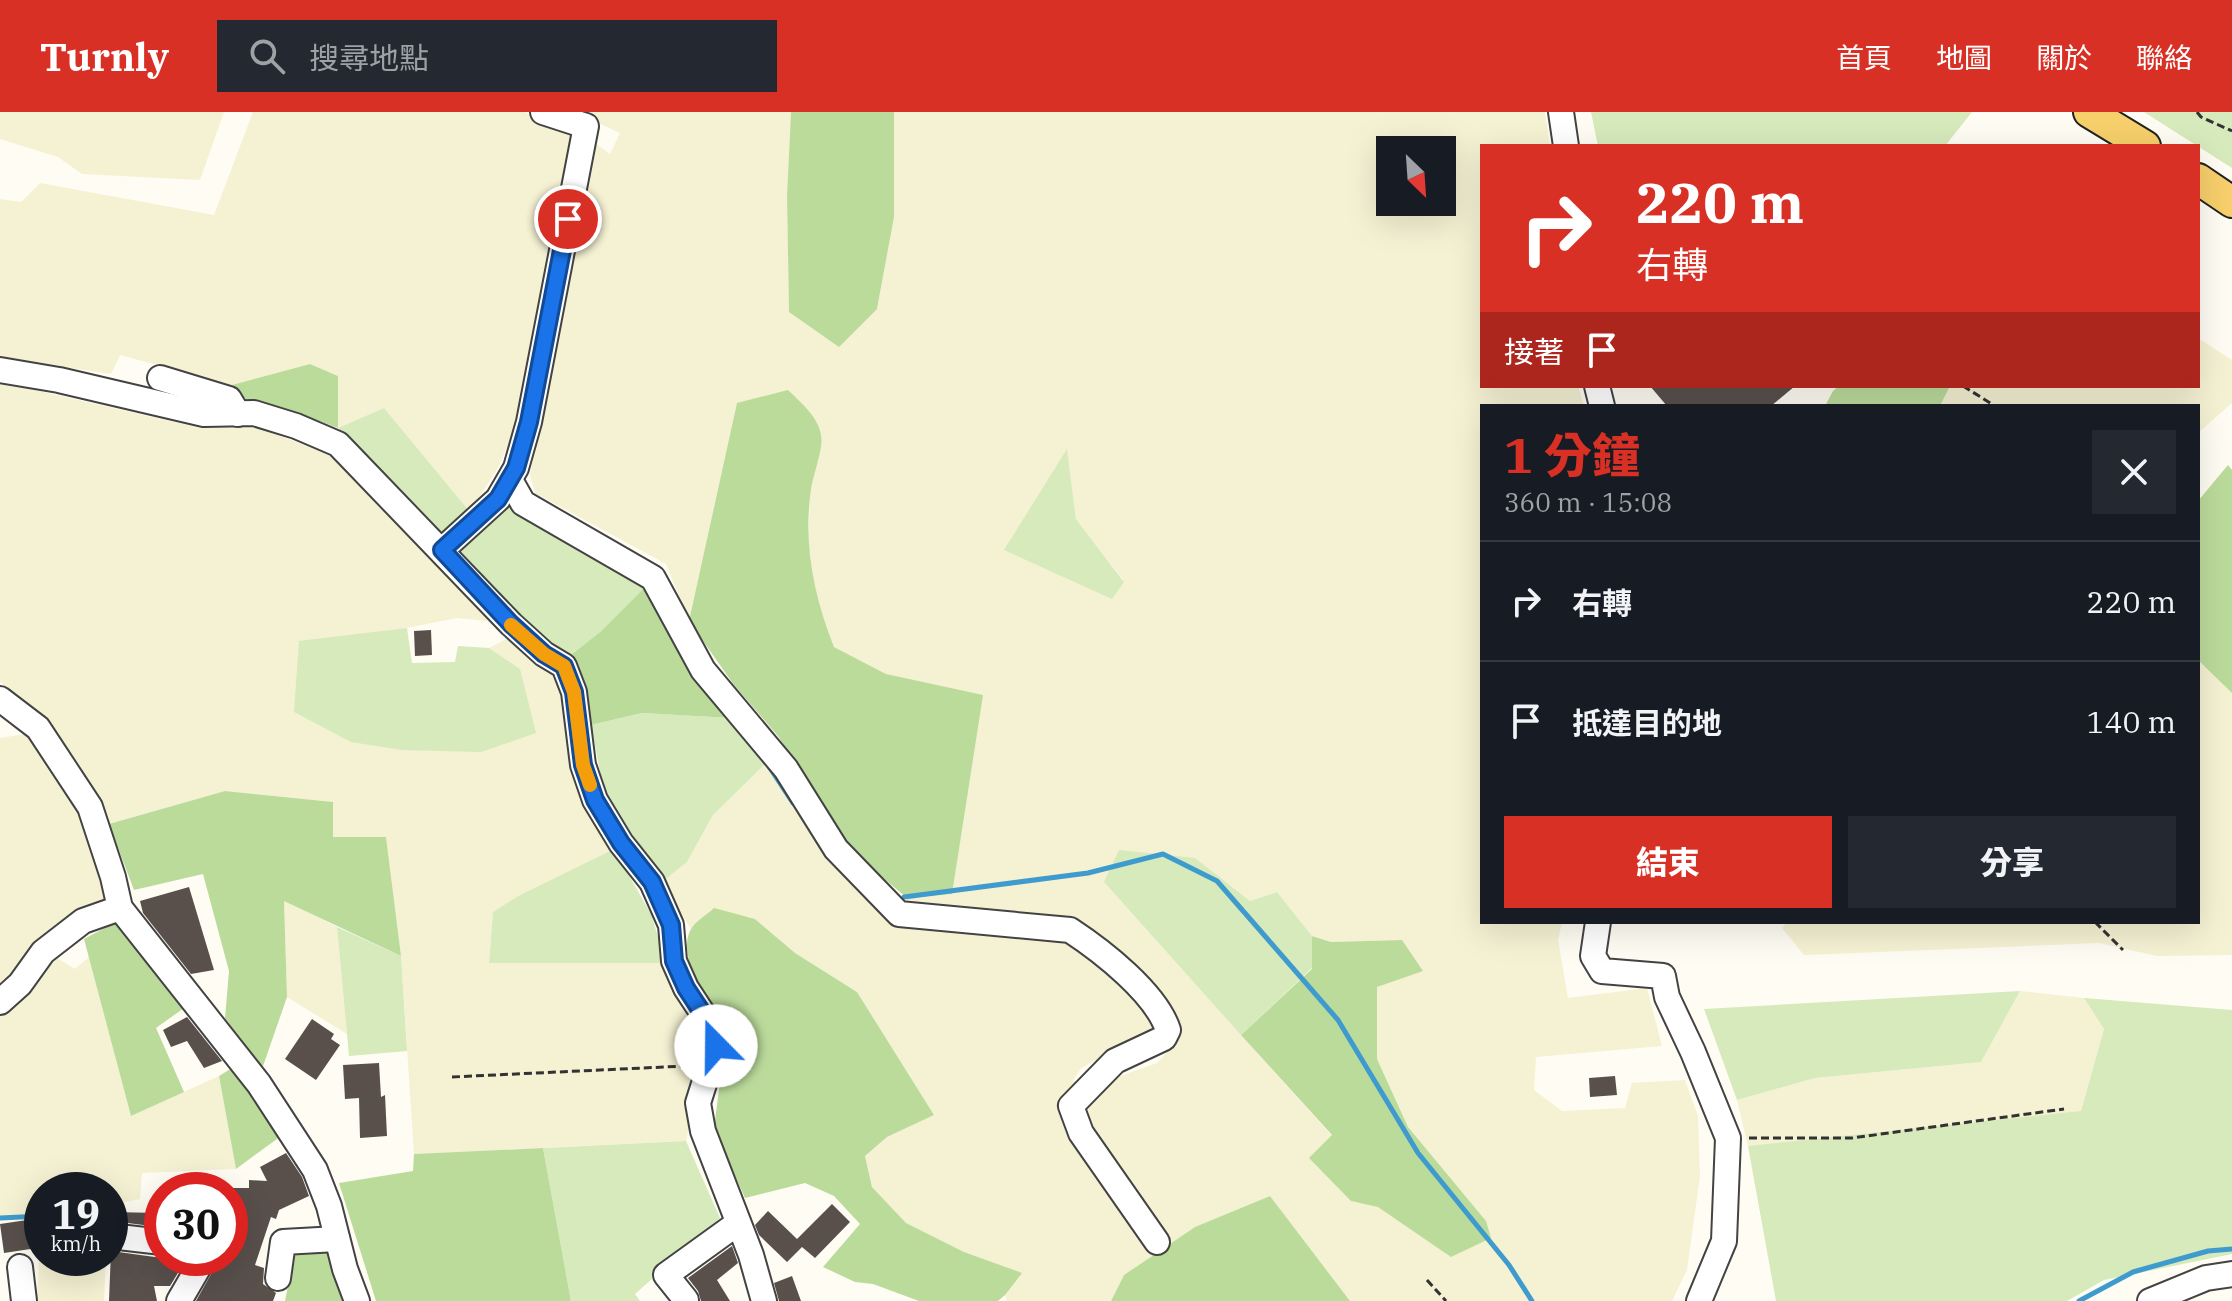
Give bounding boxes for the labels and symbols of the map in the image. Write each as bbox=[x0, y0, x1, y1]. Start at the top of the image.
north arrow bbox=[1376, 136, 1456, 216]
pin bbox=[534, 185, 602, 253]
position arrow bbox=[674, 1004, 758, 1088]
speed limit sign: 30 bbox=[144, 1172, 248, 1276]

